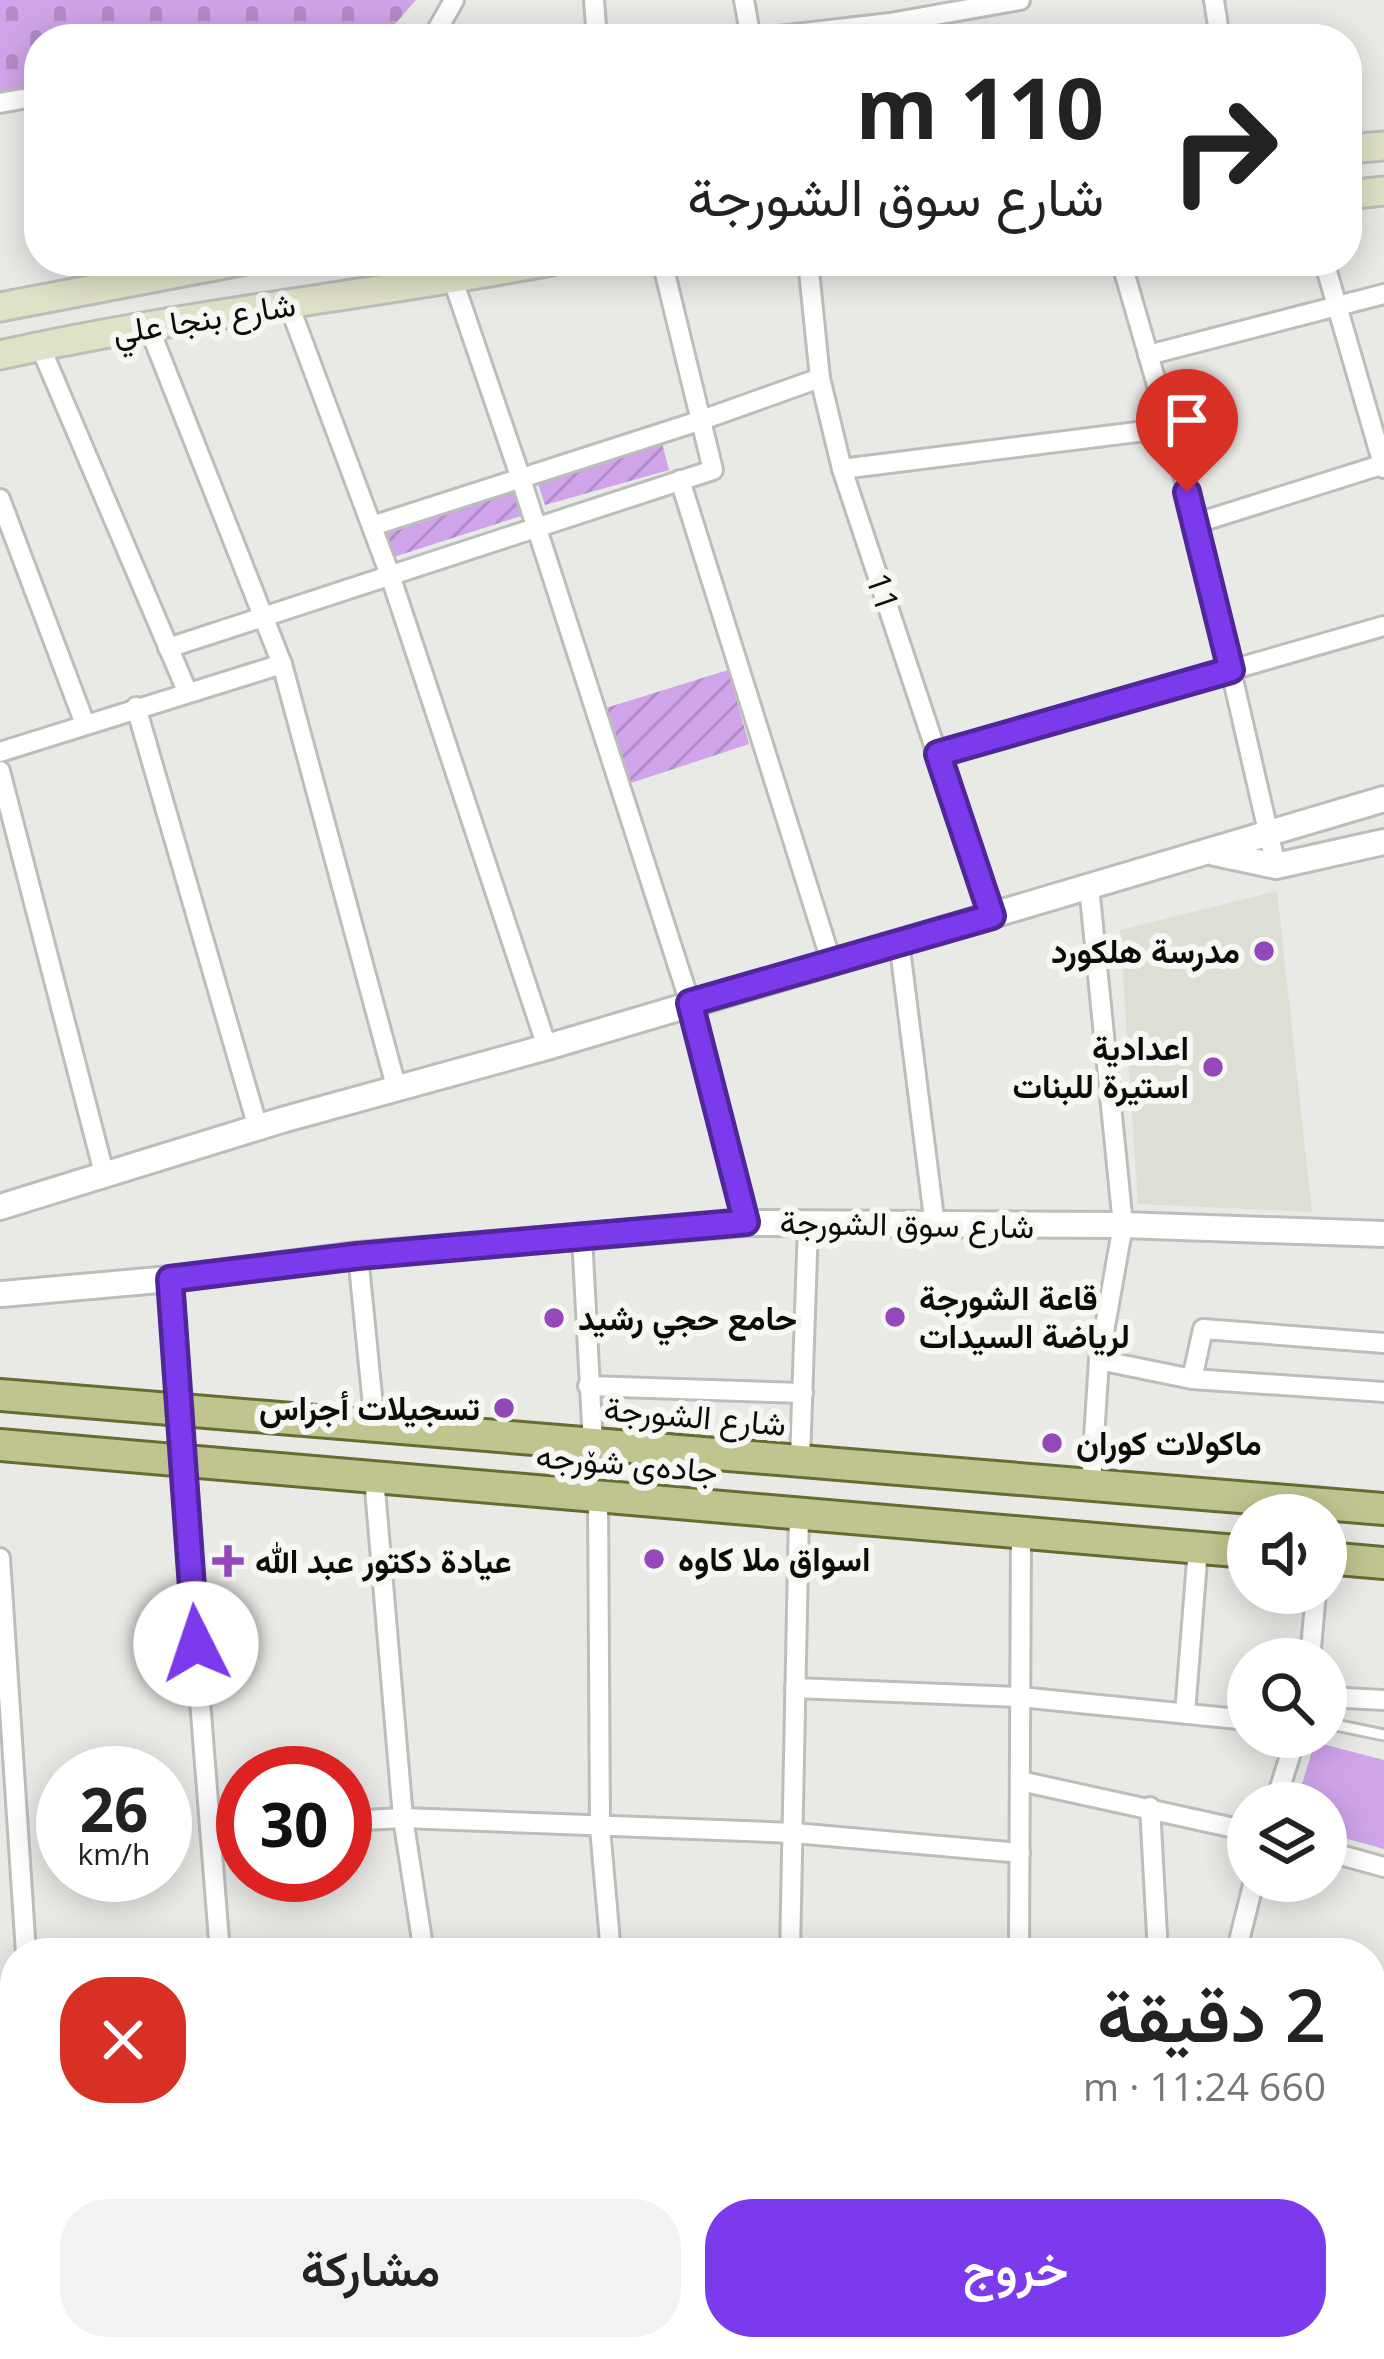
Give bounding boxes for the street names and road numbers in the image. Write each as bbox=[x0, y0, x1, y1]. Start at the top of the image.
street label: شارع بنجا علي bbox=[109, 281, 299, 359]
street label: 11 bbox=[856, 567, 911, 617]
street label: شارع سوق الشورجة bbox=[779, 1199, 1035, 1249]
street label: شارع الشورجة bbox=[602, 1385, 788, 1447]
street label: جادەی شۆرجە bbox=[534, 1432, 720, 1493]

